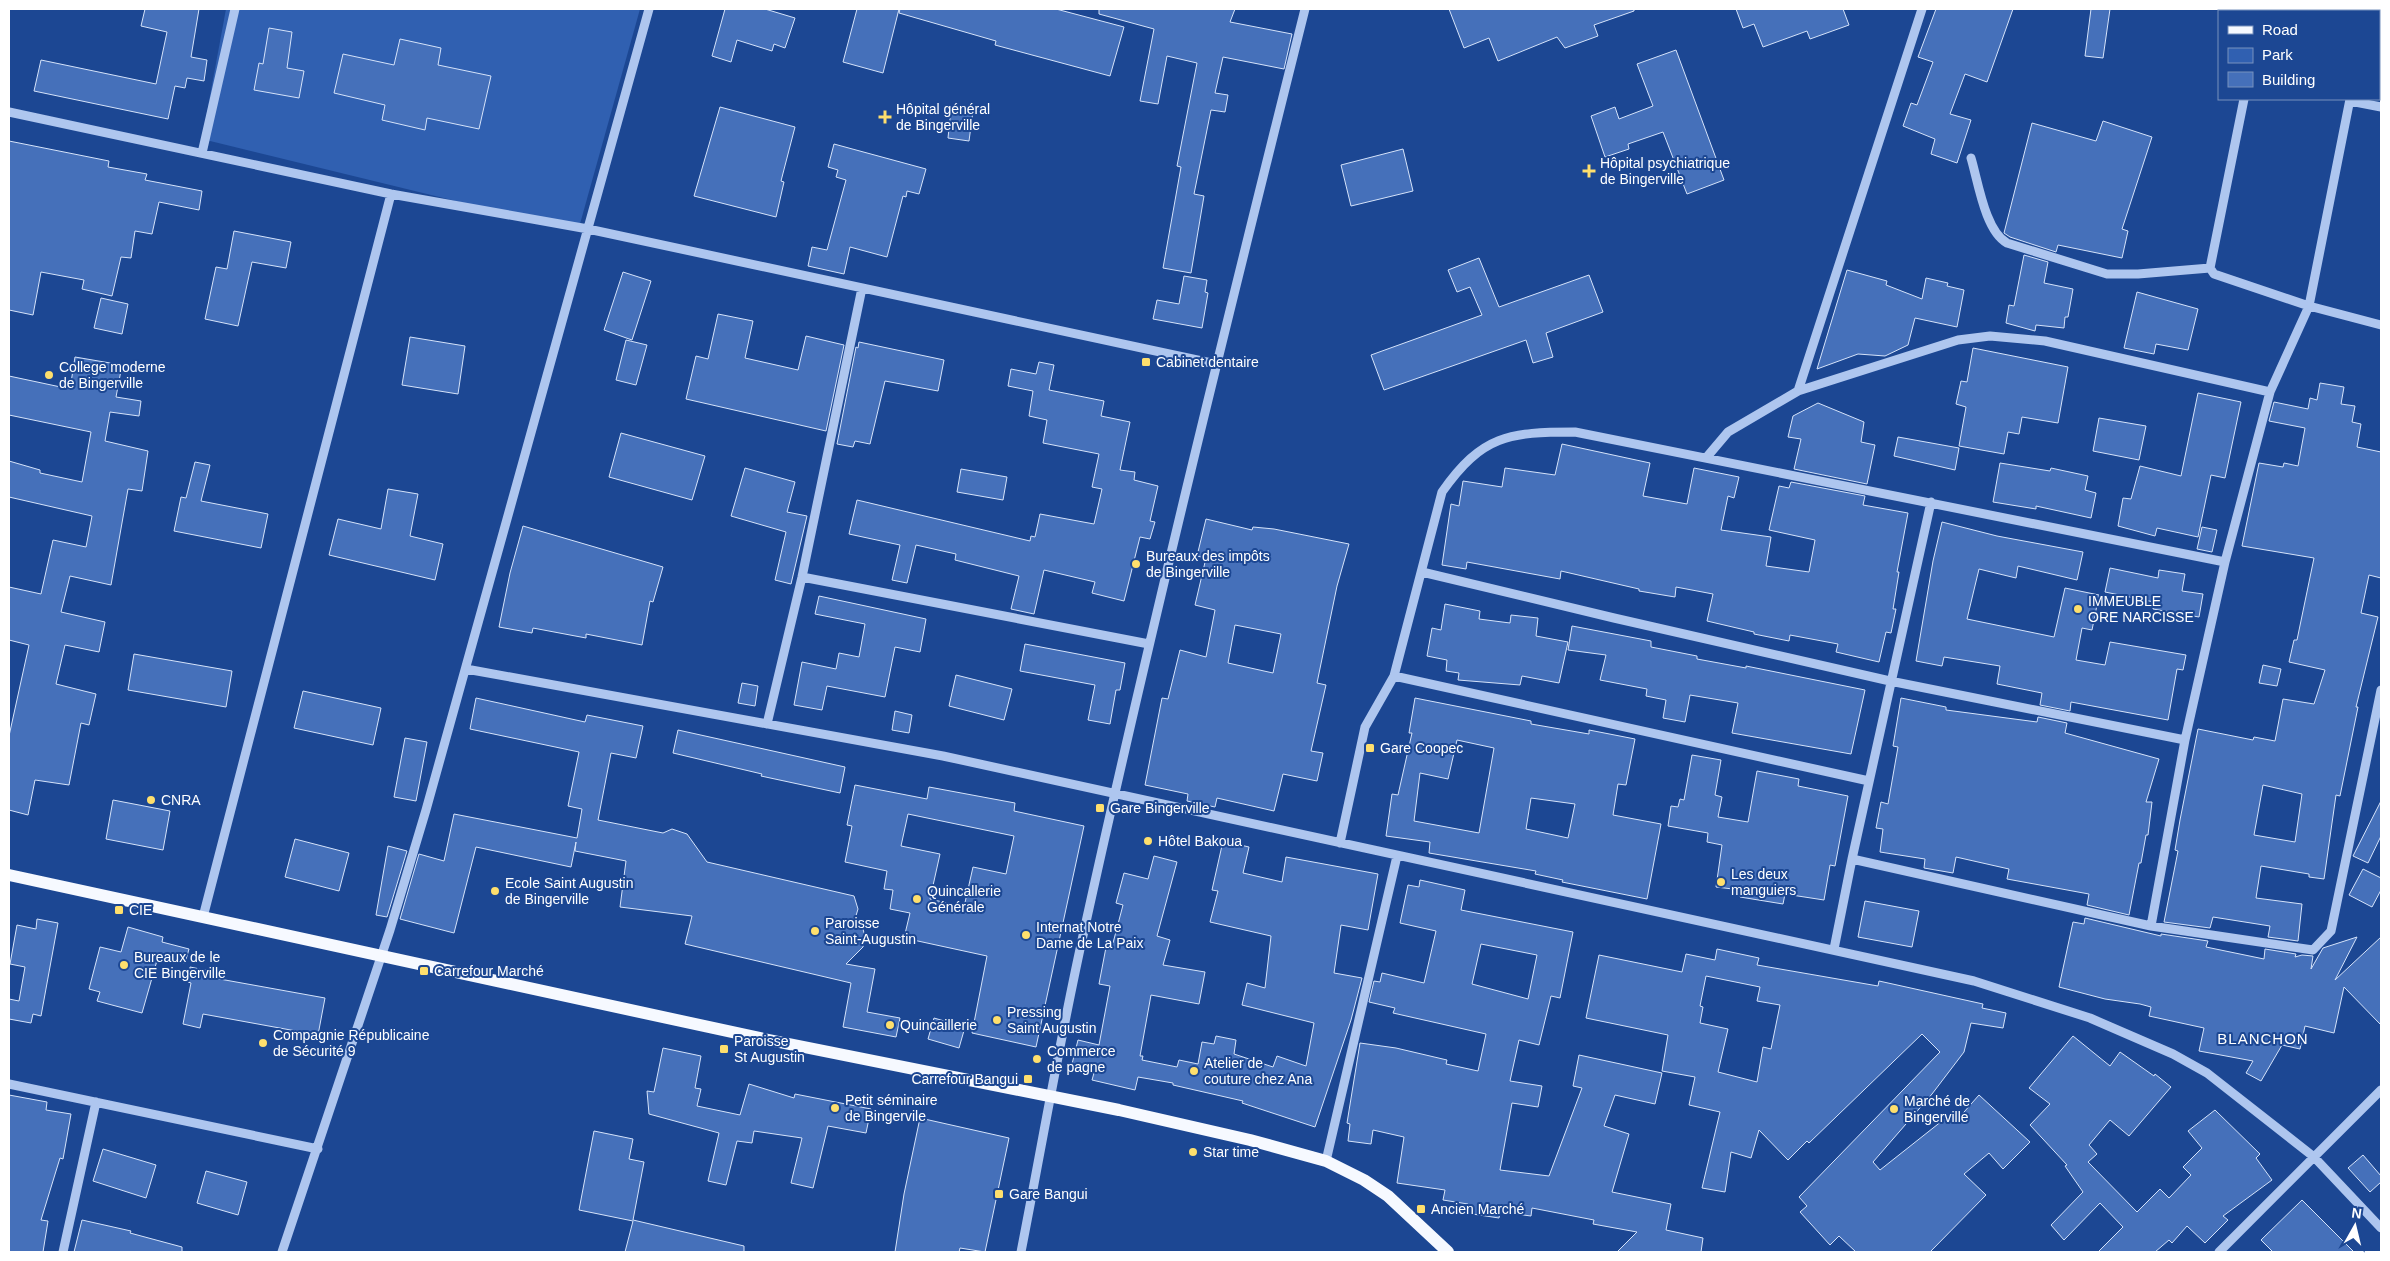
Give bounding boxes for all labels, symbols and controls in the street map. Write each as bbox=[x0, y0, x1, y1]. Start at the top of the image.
legend bbox=[2218, 10, 2380, 100]
text: Road bbox=[2262, 21, 2298, 38]
text: Park bbox=[2262, 46, 2293, 63]
text: Building bbox=[2262, 71, 2315, 88]
place label: Hôpital général de Bingerville bbox=[896, 101, 990, 133]
marker: Hôpital général de Bingerville bbox=[878, 110, 892, 124]
place label: Hôpital psychiatrique de Bingerville bbox=[1600, 155, 1730, 187]
marker: Hôpital psychiatrique de Bingerville bbox=[1582, 164, 1596, 178]
place label: Cabinet dentaire bbox=[1156, 354, 1259, 370]
marker: Cabinet dentaire bbox=[1140, 356, 1152, 368]
place label: College moderne de Bingerville bbox=[59, 359, 166, 391]
marker: College moderne de Bingerville bbox=[43, 369, 55, 381]
place label: Bureaux des impôts de Bingerville bbox=[1146, 548, 1270, 580]
marker: Bureaux des impôts de Bingerville bbox=[1130, 558, 1142, 570]
place label: IMMEUBLE ORE NARCISSE bbox=[2088, 593, 2194, 625]
marker: IMMEUBLE ORE NARCISSE bbox=[2072, 603, 2084, 615]
place label: Gare Coopec bbox=[1380, 740, 1463, 756]
marker: Gare Coopec bbox=[1364, 742, 1376, 754]
place label: CNRA bbox=[161, 792, 201, 808]
marker: CNRA bbox=[145, 794, 157, 806]
place label: Gare Bingerville bbox=[1110, 800, 1210, 816]
marker: Gare Bingerville bbox=[1094, 802, 1106, 814]
place label: Hôtel Bakoua bbox=[1158, 833, 1242, 849]
marker: Hôtel Bakoua bbox=[1142, 835, 1154, 847]
place label: Les deux manguiers bbox=[1731, 866, 1796, 898]
place label: Ecole Saint Augustin de Bingerville bbox=[505, 875, 633, 907]
marker: Les deux manguiers bbox=[1715, 876, 1727, 888]
place label: Quincallerie Générale bbox=[927, 883, 1001, 915]
marker: Ecole Saint Augustin de Bingerville bbox=[489, 885, 501, 897]
marker: Quincallerie Générale bbox=[911, 893, 923, 905]
place label: CIE bbox=[129, 902, 152, 918]
marker: CIE bbox=[113, 904, 125, 916]
place label: Paroisse Saint-Augustin bbox=[825, 915, 916, 947]
place label: Internat Notre Dame de La Paix bbox=[1036, 919, 1143, 951]
marker: Paroisse Saint-Augustin bbox=[809, 925, 821, 937]
marker: Internat Notre Dame de La Paix bbox=[1020, 929, 1032, 941]
place label: Bureaux de le CIE Bingerville bbox=[134, 949, 226, 981]
marker: Bureaux de le CIE Bingerville bbox=[118, 959, 130, 971]
place label: Carrefour Marché bbox=[434, 963, 544, 979]
marker: Carrefour Marché bbox=[418, 965, 430, 977]
place label: Pressing Saint Augustin bbox=[1007, 1004, 1097, 1036]
marker: Pressing Saint Augustin bbox=[991, 1014, 1003, 1026]
place label: Quincaillerie bbox=[900, 1017, 977, 1033]
marker: Quincaillerie bbox=[884, 1019, 896, 1031]
place label: Compagnie Républicaine de Sécurité 9 bbox=[273, 1027, 430, 1059]
district label: BLANCHON bbox=[2217, 1030, 2309, 1047]
place label: Paroisse St Augustin bbox=[734, 1033, 805, 1065]
marker: Compagnie Républicaine de Sécurité 9 bbox=[257, 1037, 269, 1049]
marker: Paroisse St Augustin bbox=[718, 1043, 730, 1055]
place label: Commerce de pagne bbox=[1047, 1043, 1116, 1075]
marker: Commerce de pagne bbox=[1031, 1053, 1043, 1065]
place label: Atelier de couture chez Ana bbox=[1204, 1055, 1312, 1087]
marker: Atelier de couture chez Ana bbox=[1188, 1065, 1200, 1077]
place label: Carrefour Bangui bbox=[911, 1071, 1018, 1087]
marker: Carrefour Bangui bbox=[1022, 1073, 1034, 1085]
place label: Petit séminaire de Bingervile bbox=[845, 1092, 938, 1124]
place label: Marché de Bingerville bbox=[1904, 1093, 1970, 1125]
marker: Petit séminaire de Bingervile bbox=[829, 1102, 841, 1114]
marker: Marché de Bingerville bbox=[1888, 1103, 1900, 1115]
place label: Star time bbox=[1203, 1144, 1259, 1160]
marker: Star time bbox=[1187, 1146, 1199, 1158]
place label: Gare Bangui bbox=[1009, 1186, 1088, 1202]
marker: Gare Bangui bbox=[993, 1188, 1005, 1200]
place label: Ancien Marché bbox=[1431, 1201, 1525, 1217]
north arrow bbox=[2330, 1201, 2380, 1251]
marker: Ancien Marché bbox=[1415, 1203, 1427, 1215]
text: N bbox=[2351, 1204, 2363, 1222]

